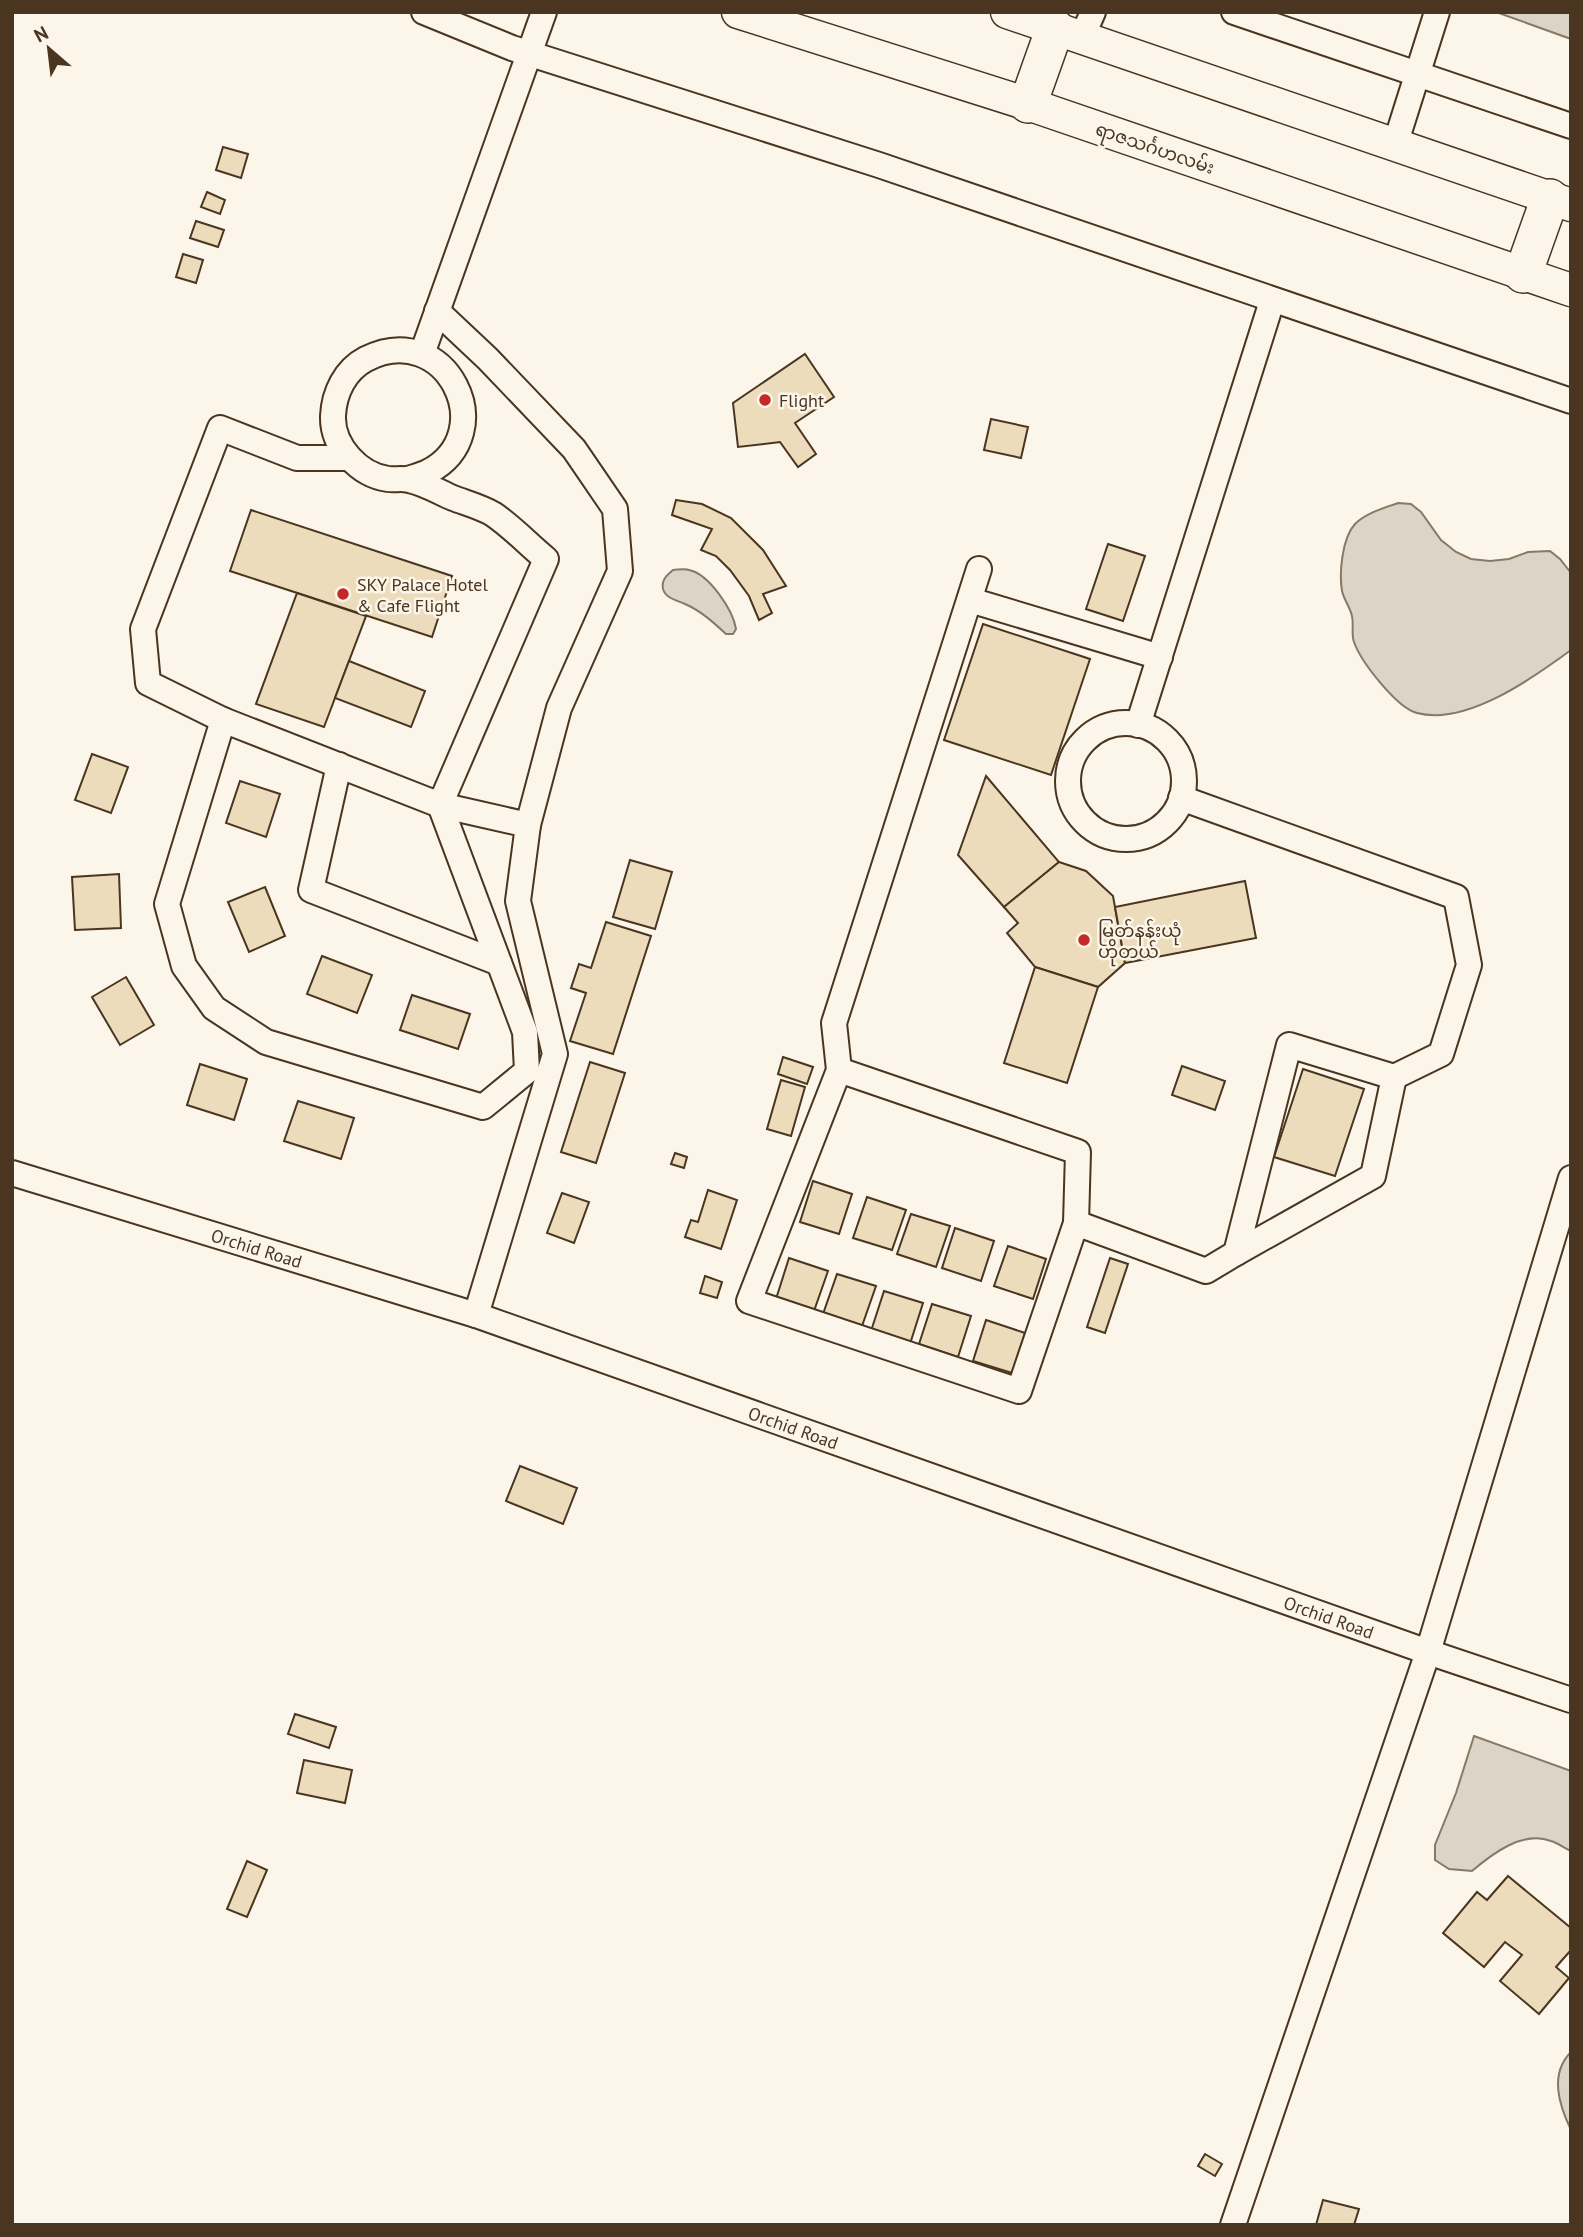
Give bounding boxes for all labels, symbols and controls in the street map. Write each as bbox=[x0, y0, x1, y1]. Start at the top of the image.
north arrow bbox=[14, 14, 84, 84]
text: N bbox=[30, 20, 52, 48]
street label: ရာဇသင်္ဂဟလမ်း bbox=[1091, 116, 1218, 183]
place label: Flight bbox=[779, 389, 824, 412]
marker: Flight bbox=[757, 392, 773, 408]
place label: SKY Palace Hotel & Cafe Flight bbox=[357, 573, 488, 617]
marker: SKY Palace Hotel & Cafe Flight bbox=[335, 586, 351, 602]
place label: မြတ်နန်းယုံ ဟိုတယ် bbox=[1098, 918, 1182, 967]
marker: မြတ်နန်းယုံ ဟိုတယ် bbox=[1076, 932, 1092, 948]
street label: Orchid Road bbox=[209, 1223, 305, 1273]
street label: Orchid Road bbox=[745, 1401, 842, 1454]
street label: Orchid Road bbox=[1281, 1590, 1377, 1643]

